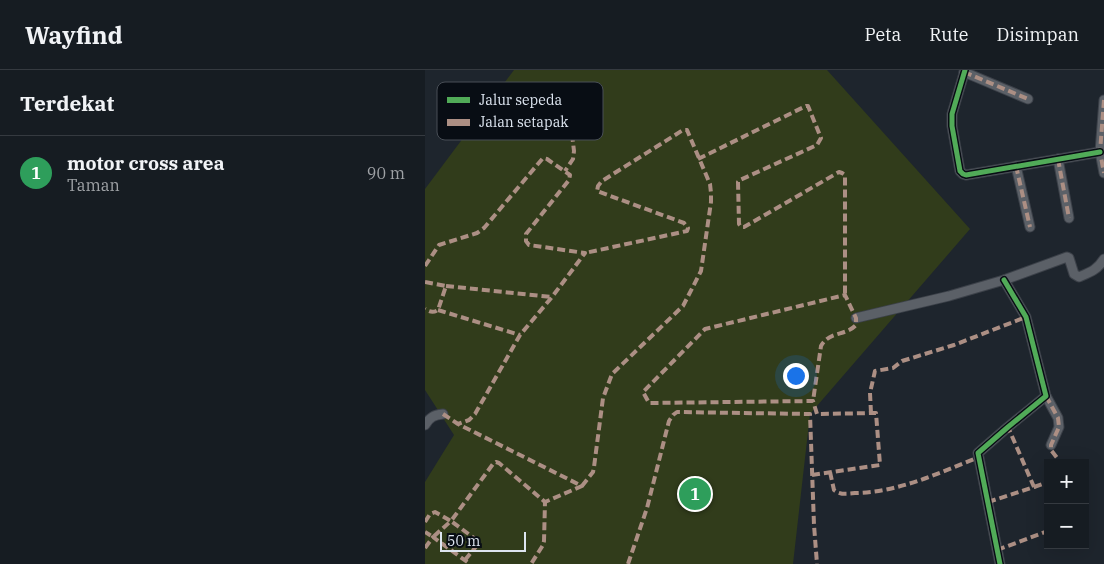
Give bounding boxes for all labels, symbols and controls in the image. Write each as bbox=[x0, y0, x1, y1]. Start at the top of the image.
text: Wayfind bbox=[25, 19, 123, 51]
text: Peta bbox=[865, 23, 901, 46]
text: Rute bbox=[929, 23, 968, 46]
text: Disimpan bbox=[996, 23, 1079, 46]
legend bbox=[437, 82, 603, 140]
text: Terdekat bbox=[20, 89, 114, 117]
text: Jalur sepeda bbox=[479, 91, 563, 109]
text: Jalan setapak bbox=[479, 113, 569, 131]
text: motor cross area bbox=[67, 151, 225, 175]
text: 1 bbox=[31, 163, 41, 183]
text: 90 m bbox=[367, 163, 405, 183]
text: Taman bbox=[67, 175, 120, 195]
your location bbox=[783, 363, 809, 389]
map controls bbox=[1044, 459, 1089, 549]
button: + bbox=[1044, 459, 1089, 504]
pin: 1 bbox=[679, 475, 711, 513]
button: − bbox=[1044, 504, 1089, 549]
scale bar bbox=[440, 529, 526, 552]
text: 50 m bbox=[447, 532, 480, 550]

